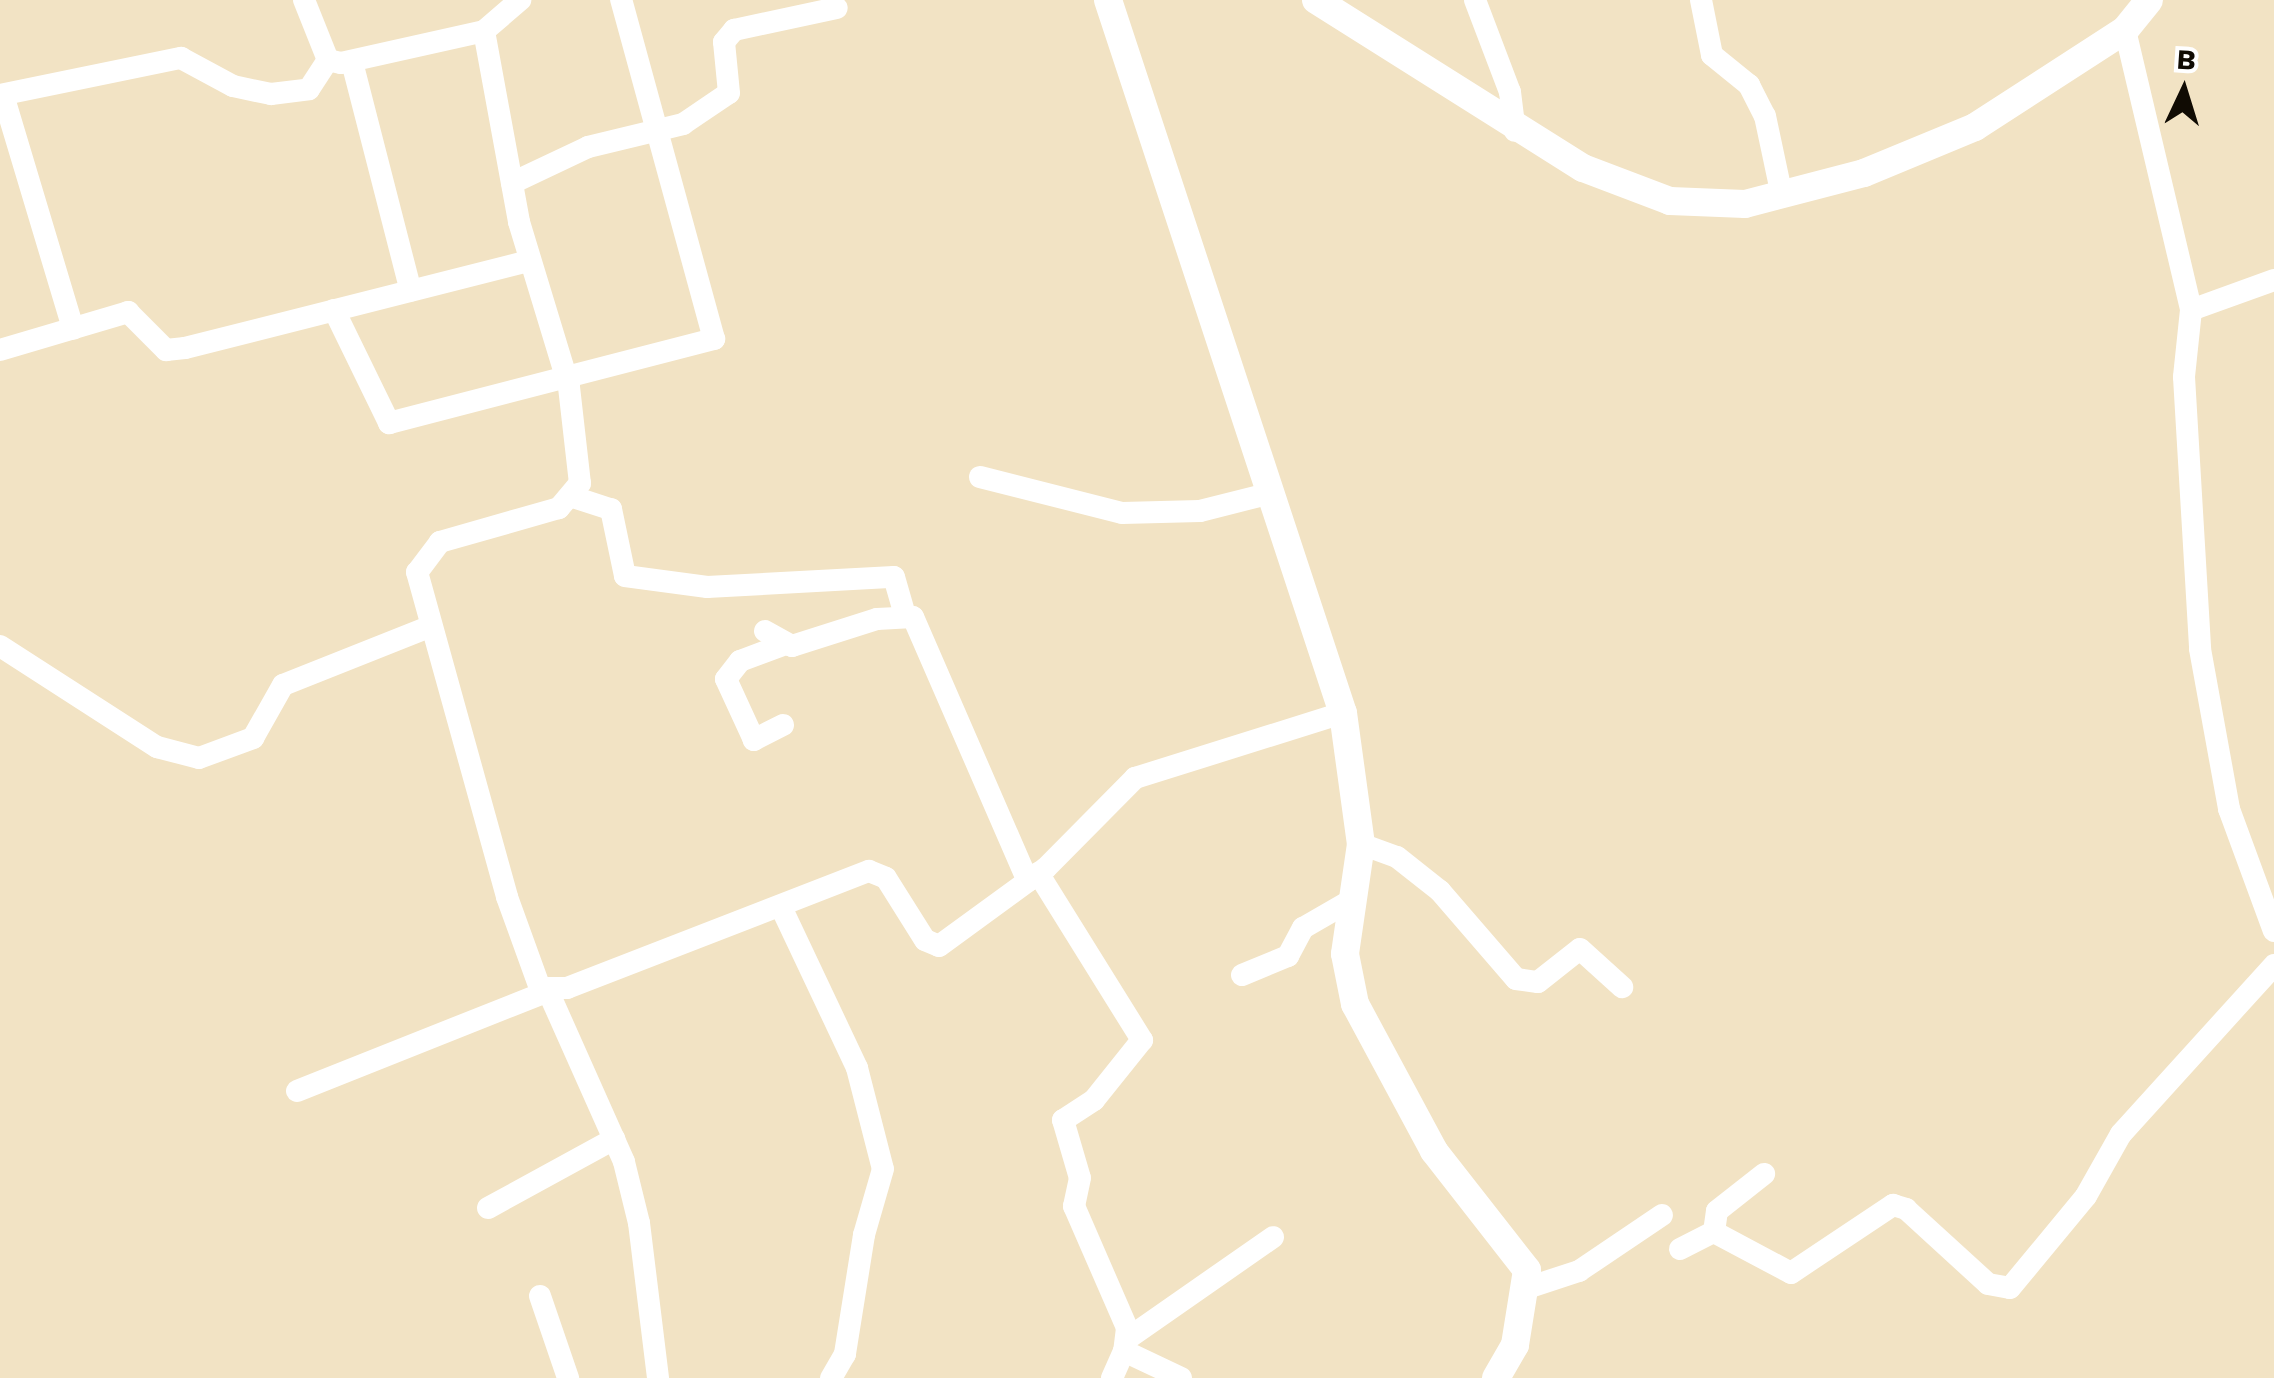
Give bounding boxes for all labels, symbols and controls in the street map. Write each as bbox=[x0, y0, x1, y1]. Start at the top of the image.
north arrow bbox=[2134, 40, 2234, 140]
text: B bbox=[2175, 42, 2197, 77]

